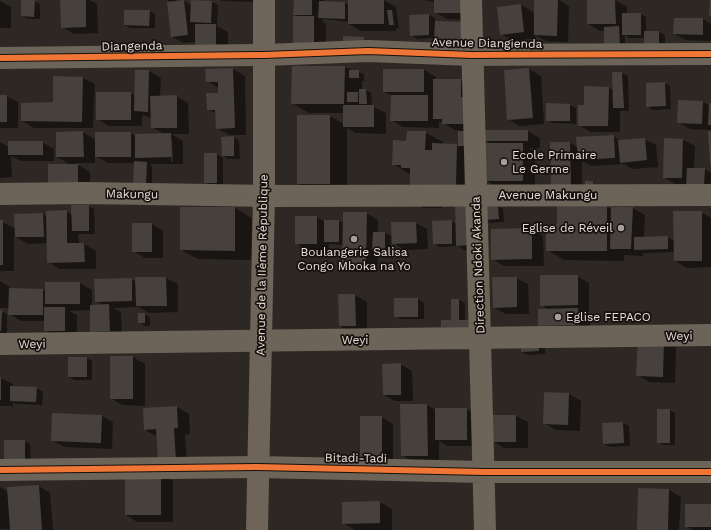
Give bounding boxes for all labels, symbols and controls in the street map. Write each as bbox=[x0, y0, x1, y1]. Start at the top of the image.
street label: Avenue Diangienda bbox=[431, 35, 543, 51]
street label: Diangenda bbox=[101, 38, 163, 54]
place label: Ecole Primaire Le Germe bbox=[512, 148, 597, 176]
marker: Ecole Primaire Le Germe bbox=[499, 157, 509, 167]
street label: Avenue de la IIème République bbox=[253, 174, 271, 356]
street label: Makungu bbox=[106, 187, 158, 201]
street label: Avenue Makungu bbox=[499, 188, 597, 202]
street label: Direction Ndoki Akanda bbox=[469, 196, 487, 334]
place label: Eglise de Réveil bbox=[522, 221, 613, 235]
marker: Eglise de Réveil bbox=[616, 223, 626, 233]
marker: Boulangerie Salisa Congo Mboka na Yo bbox=[349, 234, 359, 244]
place label: Boulangerie Salisa Congo Mboka na Yo bbox=[297, 245, 411, 273]
place label: Eglise FEPACO bbox=[566, 310, 651, 324]
marker: Eglise FEPACO bbox=[553, 312, 563, 322]
street label: Weyi bbox=[665, 329, 693, 343]
street label: Weyi bbox=[341, 333, 369, 347]
street label: Weyi bbox=[18, 337, 46, 351]
street label: Bitadi-Tadi bbox=[325, 450, 387, 466]

